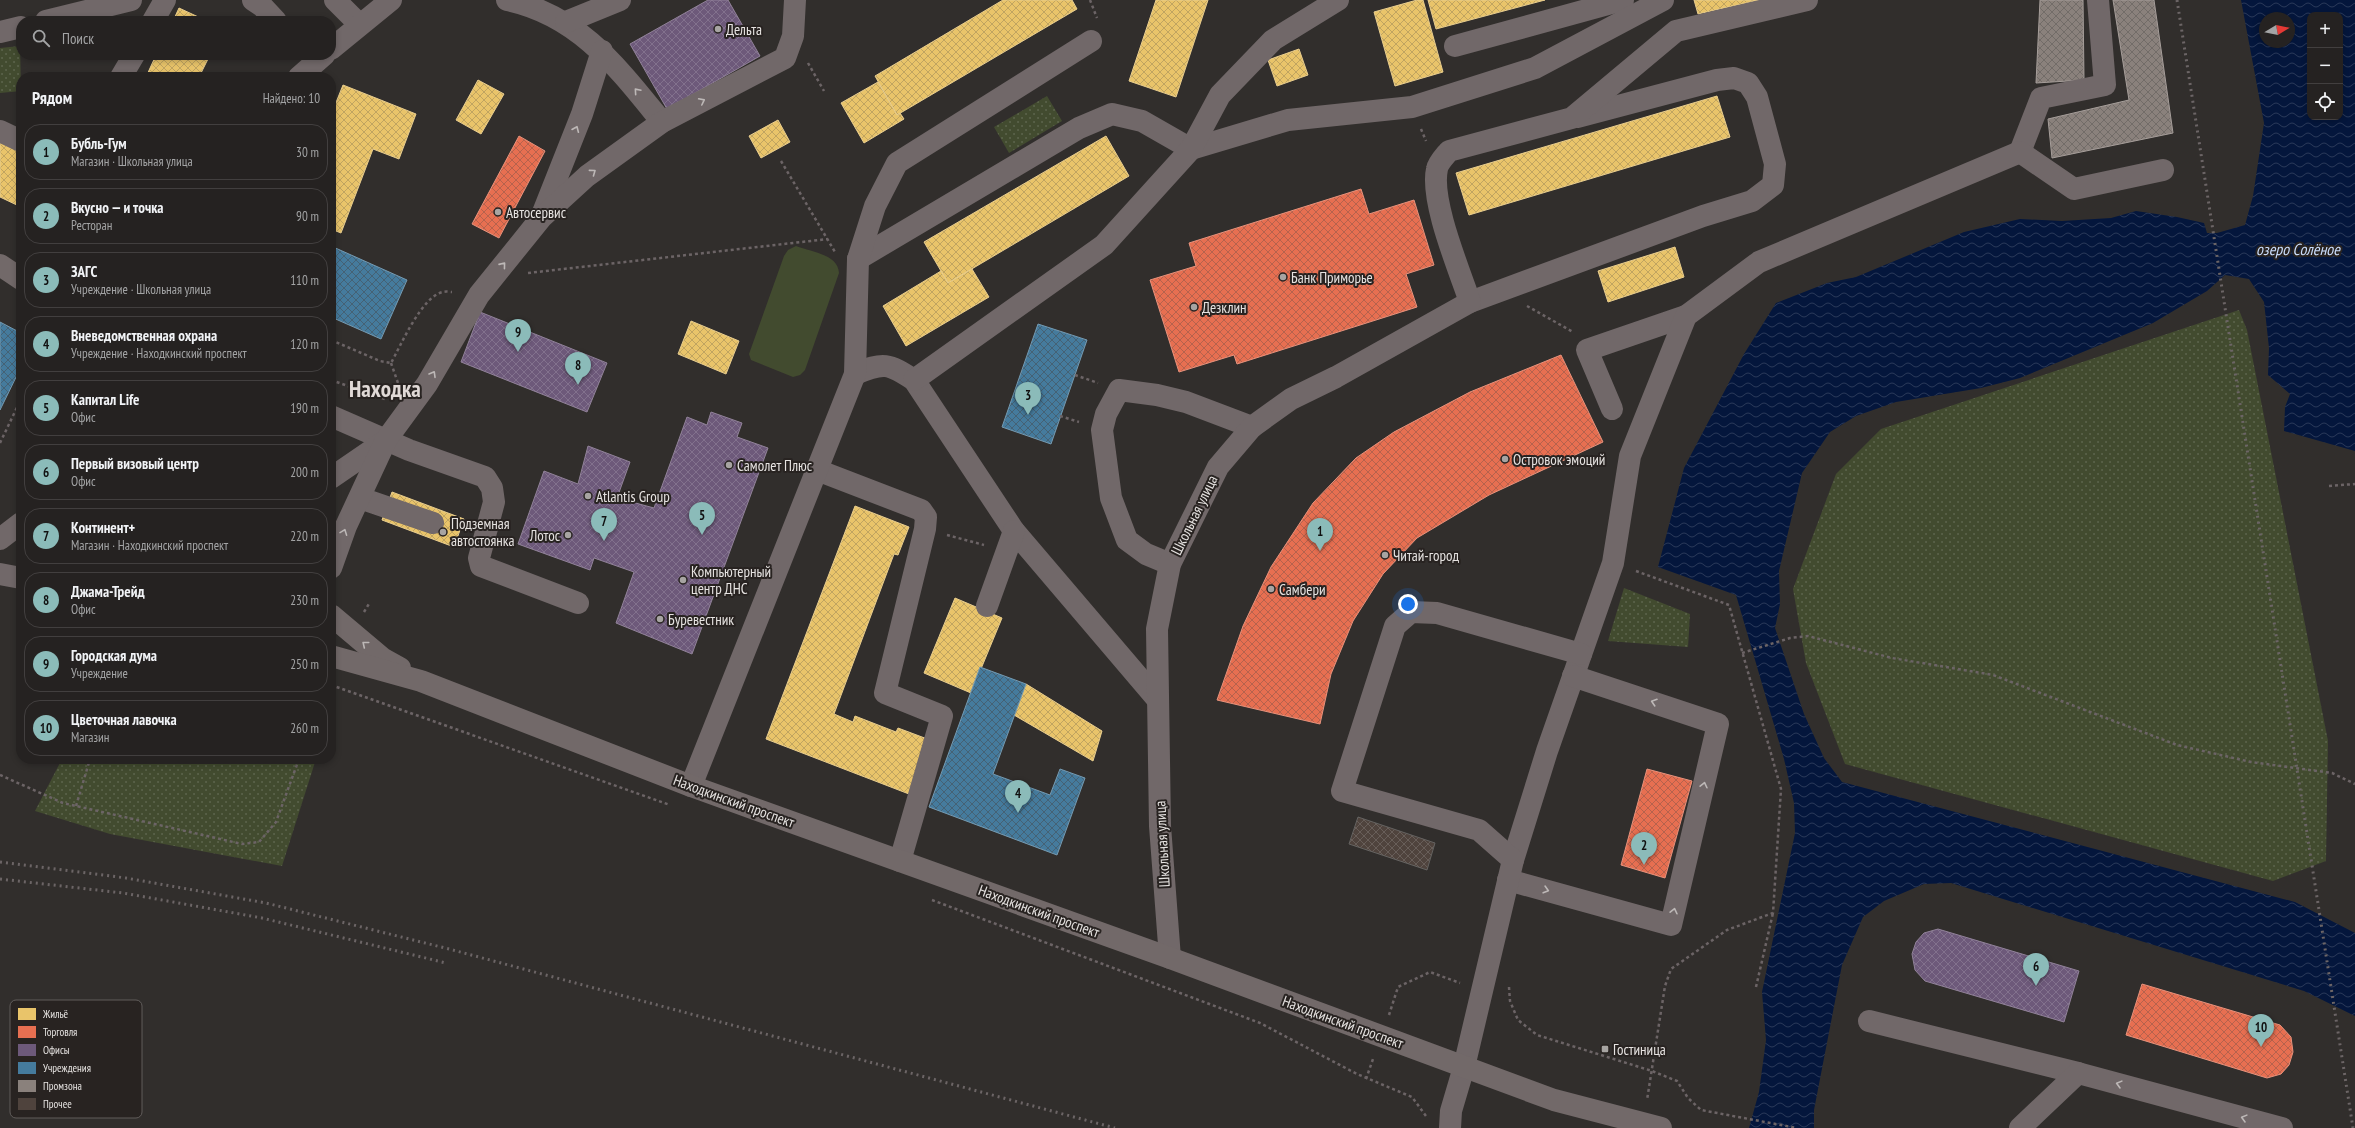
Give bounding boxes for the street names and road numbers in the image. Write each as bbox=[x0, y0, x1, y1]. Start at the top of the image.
street label: Школьная улица bbox=[1166, 472, 1222, 558]
street label: Находкинский проспект bbox=[671, 770, 797, 832]
street label: Школьная улица bbox=[1150, 800, 1174, 888]
street label: Находкинский проспект bbox=[976, 880, 1102, 942]
street label: Находкинский проспект bbox=[1280, 991, 1406, 1053]

